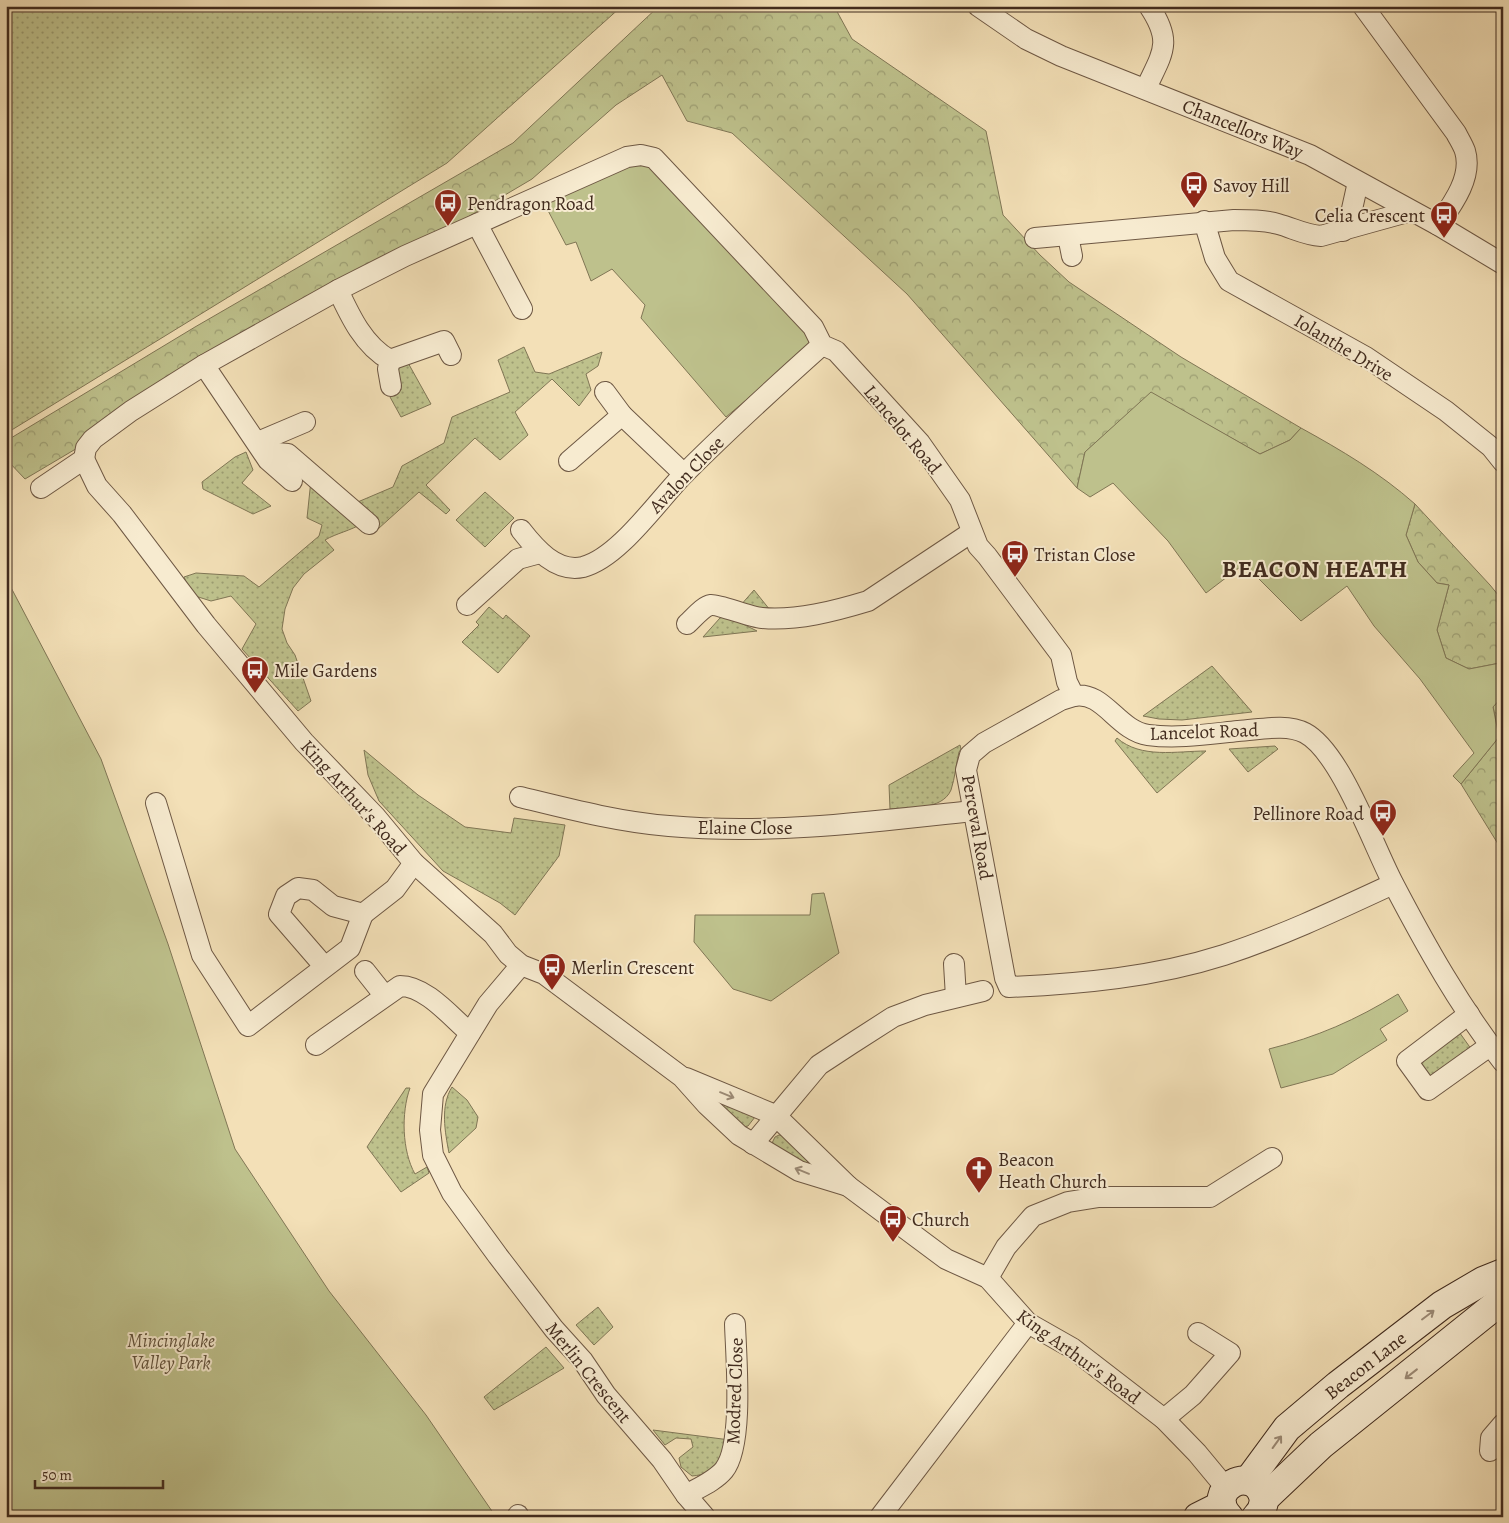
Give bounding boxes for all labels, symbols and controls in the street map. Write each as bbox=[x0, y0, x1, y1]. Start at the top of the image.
street label: Chancellors Way bbox=[1178, 93, 1307, 165]
bus stop icon: Savoy Hill bbox=[1179, 170, 1209, 209]
place label: Savoy Hill bbox=[1213, 173, 1290, 199]
bus stop icon: Pendragon Road bbox=[433, 188, 463, 227]
place label: Pendragon Road bbox=[467, 191, 595, 217]
bus stop icon: Celia Crescent bbox=[1429, 200, 1459, 239]
place label: Celia Crescent bbox=[1315, 203, 1425, 229]
street label: Iolanthe Drive bbox=[1289, 308, 1398, 388]
street label: Lancelot Road bbox=[857, 380, 948, 480]
street label: Avalon Close bbox=[643, 430, 730, 520]
bus stop icon: Tristan Close bbox=[1000, 539, 1030, 578]
place label: Tristan Close bbox=[1034, 542, 1136, 568]
district label: BEACON HEATH bbox=[1222, 553, 1408, 585]
bus stop icon: Mile Gardens bbox=[240, 655, 270, 694]
place label: Mile Gardens bbox=[274, 658, 377, 684]
street label: Lancelot Road bbox=[1149, 717, 1260, 747]
street label: King Arthur's Road bbox=[294, 734, 413, 862]
street label: Perceval Road bbox=[955, 772, 999, 883]
bus stop icon: Pellinore Road bbox=[1368, 798, 1398, 837]
place label: Pellinore Road bbox=[1252, 801, 1365, 827]
street label: Elaine Close bbox=[698, 815, 792, 841]
bus stop icon: Merlin Crescent bbox=[537, 952, 567, 991]
place label: Merlin Crescent bbox=[571, 955, 694, 981]
one-way arrow bbox=[719, 1091, 734, 1101]
place label: Beacon Heath Church bbox=[998, 1147, 1107, 1195]
church icon: Beacon Heath Church bbox=[964, 1155, 994, 1194]
one-way arrow bbox=[795, 1166, 810, 1175]
bus stop icon: Church bbox=[878, 1204, 908, 1243]
place label: Church bbox=[912, 1207, 970, 1233]
street label: King Arthur's Road bbox=[1011, 1303, 1146, 1411]
one-way arrow bbox=[1421, 1310, 1434, 1321]
street label: Merlin Crescent bbox=[539, 1317, 637, 1429]
street label: Beacon Lane bbox=[1319, 1326, 1412, 1406]
park label: Mincinglake Valley Park bbox=[127, 1328, 215, 1376]
street label: Modred Close bbox=[720, 1337, 750, 1445]
one-way arrow bbox=[1405, 1369, 1418, 1380]
one-way arrow bbox=[1272, 1435, 1282, 1449]
scale bar bbox=[35, 1458, 162, 1490]
text: 50 m bbox=[42, 1465, 72, 1485]

